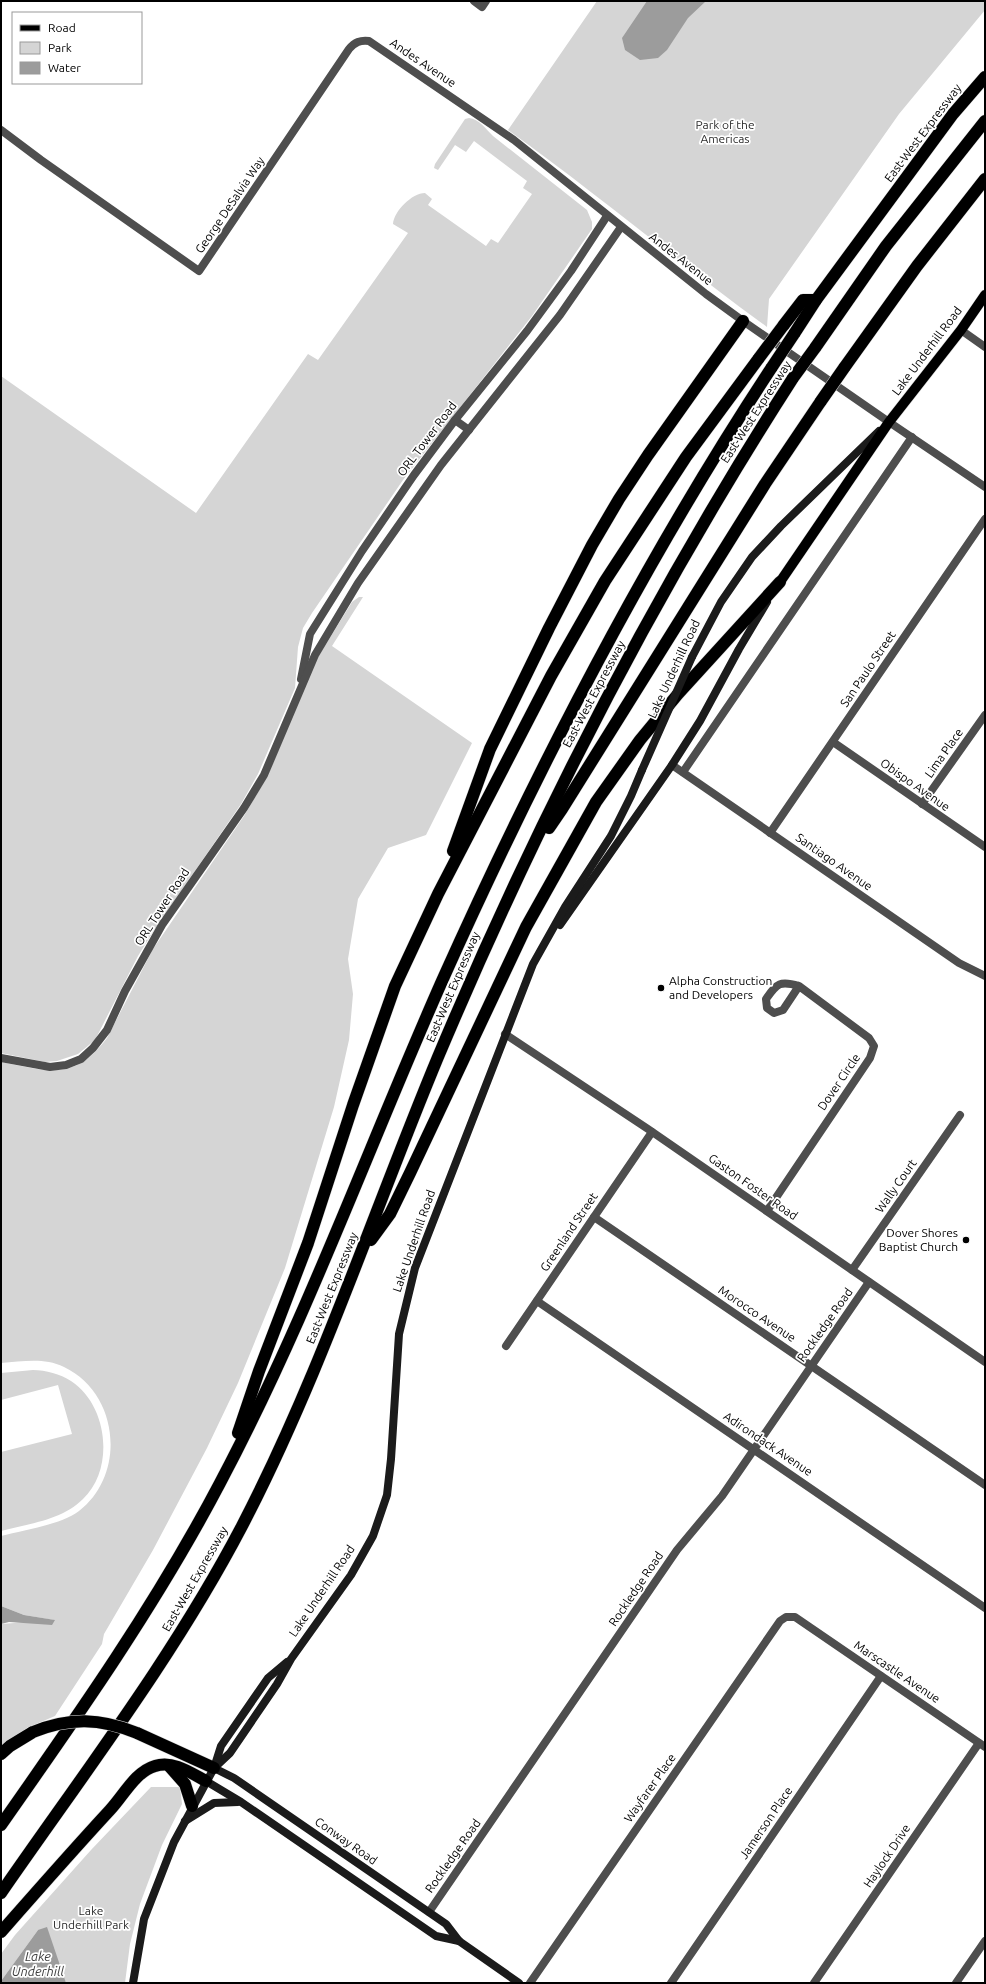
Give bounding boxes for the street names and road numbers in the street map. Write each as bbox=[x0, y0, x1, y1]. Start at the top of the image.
street label: Andes Avenue bbox=[388, 36, 459, 89]
street label: East-West Expressway bbox=[882, 81, 964, 184]
street label: George DeSalvia Way bbox=[192, 154, 267, 255]
street label: Andes Avenue bbox=[647, 230, 716, 287]
street label: Lake Underhill Road bbox=[889, 304, 964, 397]
street label: East-West Expressway bbox=[718, 358, 794, 465]
street label: ORL Tower Road bbox=[394, 399, 459, 478]
street label: Lake Underhill Road bbox=[645, 617, 702, 720]
street label: San Paulo Street bbox=[837, 628, 898, 709]
street label: East-West Expressway bbox=[560, 638, 627, 749]
street label: Lima Place bbox=[922, 726, 965, 780]
street label: Obispo Avenue bbox=[878, 756, 952, 813]
street label: Santiago Avenue bbox=[794, 830, 875, 893]
street label: ORL Tower Road bbox=[132, 866, 191, 948]
street label: East-West Expressway bbox=[423, 929, 482, 1044]
street label: Dover Circle bbox=[815, 1051, 862, 1112]
street label: Gaston Foster Road bbox=[706, 1151, 800, 1222]
street label: Wally Court bbox=[872, 1156, 919, 1215]
street label: Lake Underhill Road bbox=[390, 1188, 437, 1294]
street label: Greenland Street bbox=[537, 1190, 600, 1274]
street label: East-West Expressway bbox=[303, 1230, 360, 1345]
street label: Morocco Avenue bbox=[716, 1283, 798, 1344]
street label: Rockledge Road bbox=[794, 1285, 855, 1364]
street label: Adirondack Avenue bbox=[721, 1409, 815, 1478]
street label: East-West Expressway bbox=[159, 1524, 230, 1634]
street label: Lake Underhill Road bbox=[286, 1543, 357, 1639]
street label: Rockledge Road bbox=[606, 1549, 665, 1628]
street label: Marscastle Avenue bbox=[852, 1638, 943, 1705]
street label: Wayfarer Place bbox=[621, 1751, 678, 1824]
street label: Jamerson Place bbox=[737, 1784, 794, 1861]
street label: Conway Road bbox=[313, 1814, 380, 1867]
street label: Rockledge Road bbox=[422, 1816, 483, 1895]
street label: Haylock Drive bbox=[861, 1822, 912, 1890]

